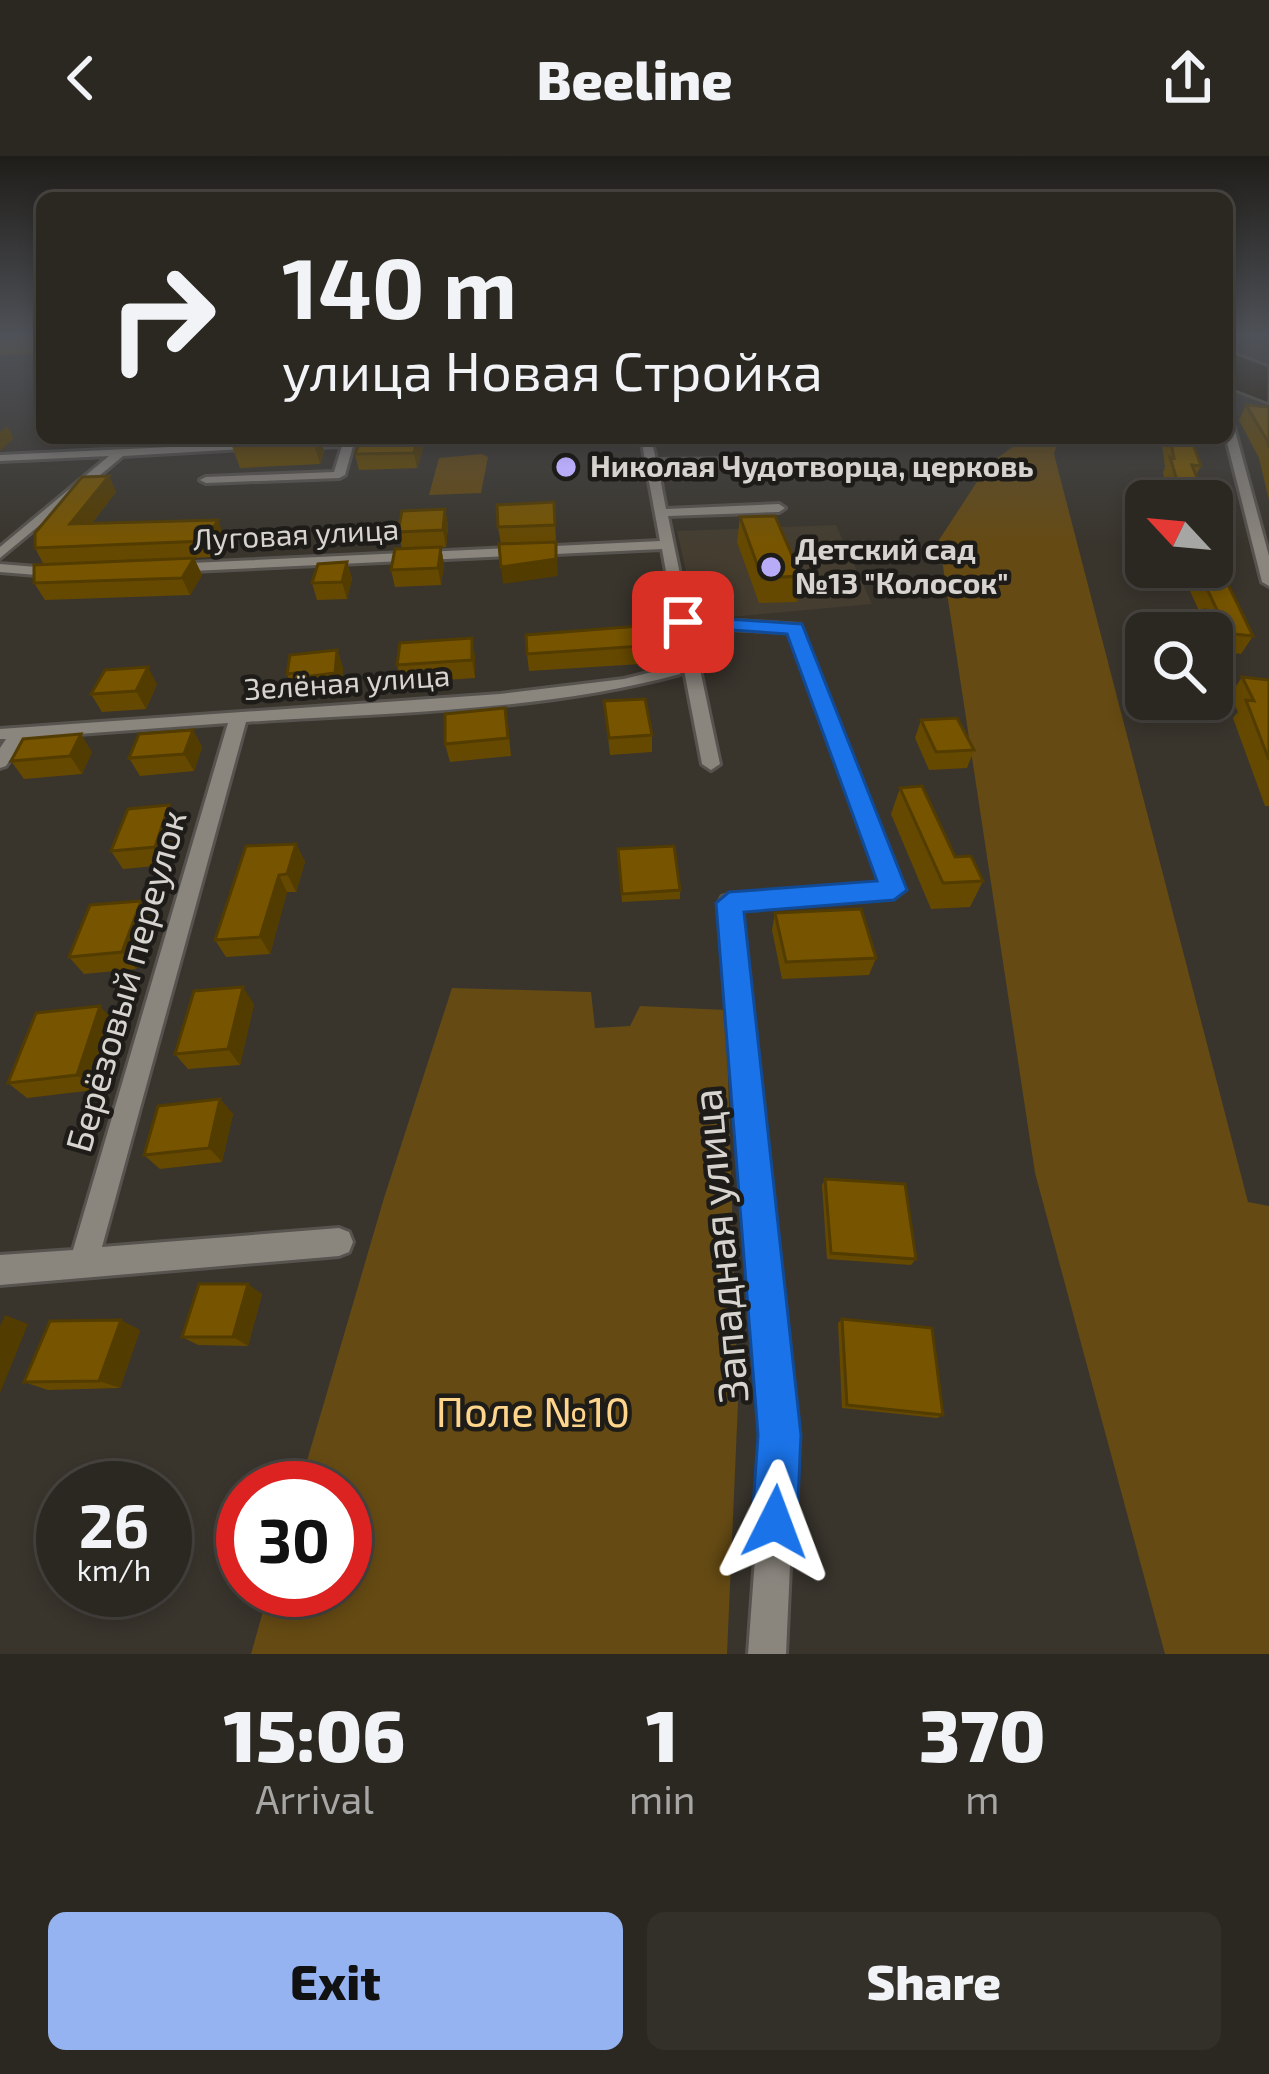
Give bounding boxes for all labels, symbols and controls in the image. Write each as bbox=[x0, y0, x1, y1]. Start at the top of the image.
icon: back bbox=[48, 45, 114, 111]
icon: share bbox=[1155, 45, 1221, 111]
text: Beeline bbox=[536, 46, 733, 111]
text: 140 m bbox=[282, 235, 517, 336]
icon: right bbox=[84, 240, 240, 396]
text: улица Новая Стройка bbox=[282, 337, 823, 402]
place label: Николая Чудотворца, церковь bbox=[590, 447, 1034, 484]
marker: Николая Чудотворца, церковь bbox=[553, 454, 579, 480]
north arrow bbox=[1125, 480, 1233, 588]
map controls bbox=[1125, 480, 1233, 720]
street label: Луговая улица bbox=[192, 510, 400, 557]
place label: Детский сад №13 "Колосок" bbox=[795, 530, 1009, 600]
marker: Детский сад №13 "Колосок" bbox=[758, 554, 784, 580]
pin bbox=[632, 571, 734, 673]
icon: arrive bbox=[650, 589, 716, 655]
button: search bbox=[1125, 612, 1233, 720]
street label: Зелёная улица bbox=[243, 656, 451, 707]
street label: Берёзовый переулок bbox=[55, 805, 195, 1157]
street label: Западная улица bbox=[679, 1087, 758, 1405]
park label: Поле №10 bbox=[436, 1385, 630, 1435]
position arrow bbox=[712, 1459, 838, 1585]
speed limit sign: 30 bbox=[216, 1461, 372, 1617]
text: 26 bbox=[79, 1488, 149, 1560]
text: km/h bbox=[77, 1551, 151, 1587]
text: 15:06 bbox=[224, 1690, 405, 1776]
text: 1 bbox=[646, 1690, 678, 1776]
text: 370 bbox=[919, 1690, 1045, 1776]
text: Arrival bbox=[255, 1775, 374, 1822]
text: min bbox=[629, 1775, 696, 1822]
text: m bbox=[965, 1775, 999, 1822]
button: Exit bbox=[48, 1912, 623, 2050]
button: Share bbox=[647, 1912, 1221, 2050]

